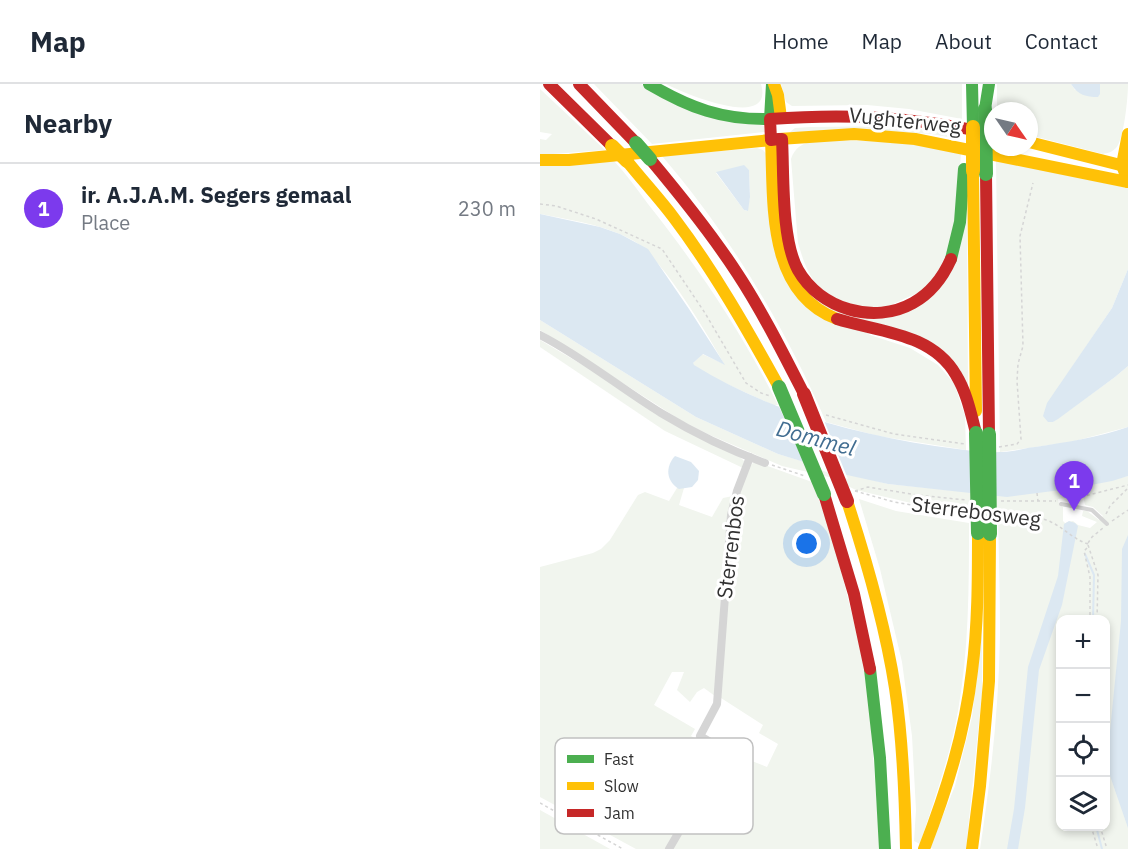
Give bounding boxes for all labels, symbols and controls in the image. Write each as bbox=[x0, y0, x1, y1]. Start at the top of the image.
text: Map bbox=[30, 23, 86, 60]
text: Home bbox=[772, 27, 829, 55]
text: Map bbox=[862, 27, 902, 55]
text: About bbox=[935, 27, 992, 55]
text: Contact bbox=[1025, 27, 1098, 55]
street label: Vughterweg bbox=[848, 100, 963, 140]
north arrow bbox=[984, 102, 1038, 156]
text: Nearby bbox=[24, 106, 112, 140]
text: ir. A.J.A.M. Segers gemaal bbox=[81, 180, 352, 209]
text: 1 bbox=[38, 195, 50, 222]
text: 230 m bbox=[458, 195, 516, 222]
text: Place bbox=[81, 209, 130, 236]
water label: Dommel bbox=[773, 413, 859, 462]
pin: 1 bbox=[1054, 462, 1094, 511]
street label: Sterrebosweg bbox=[910, 489, 1043, 533]
street label: Sterrenbos bbox=[710, 494, 750, 600]
your location bbox=[792, 529, 821, 558]
map controls bbox=[1056, 615, 1110, 831]
button: + bbox=[1056, 615, 1110, 669]
button: − bbox=[1056, 669, 1110, 723]
button: locate bbox=[1056, 723, 1110, 777]
legend bbox=[555, 738, 753, 834]
text: Fast bbox=[604, 749, 634, 769]
text: Slow bbox=[604, 776, 639, 796]
button: layers bbox=[1056, 777, 1110, 831]
text: Jam bbox=[604, 803, 635, 823]

